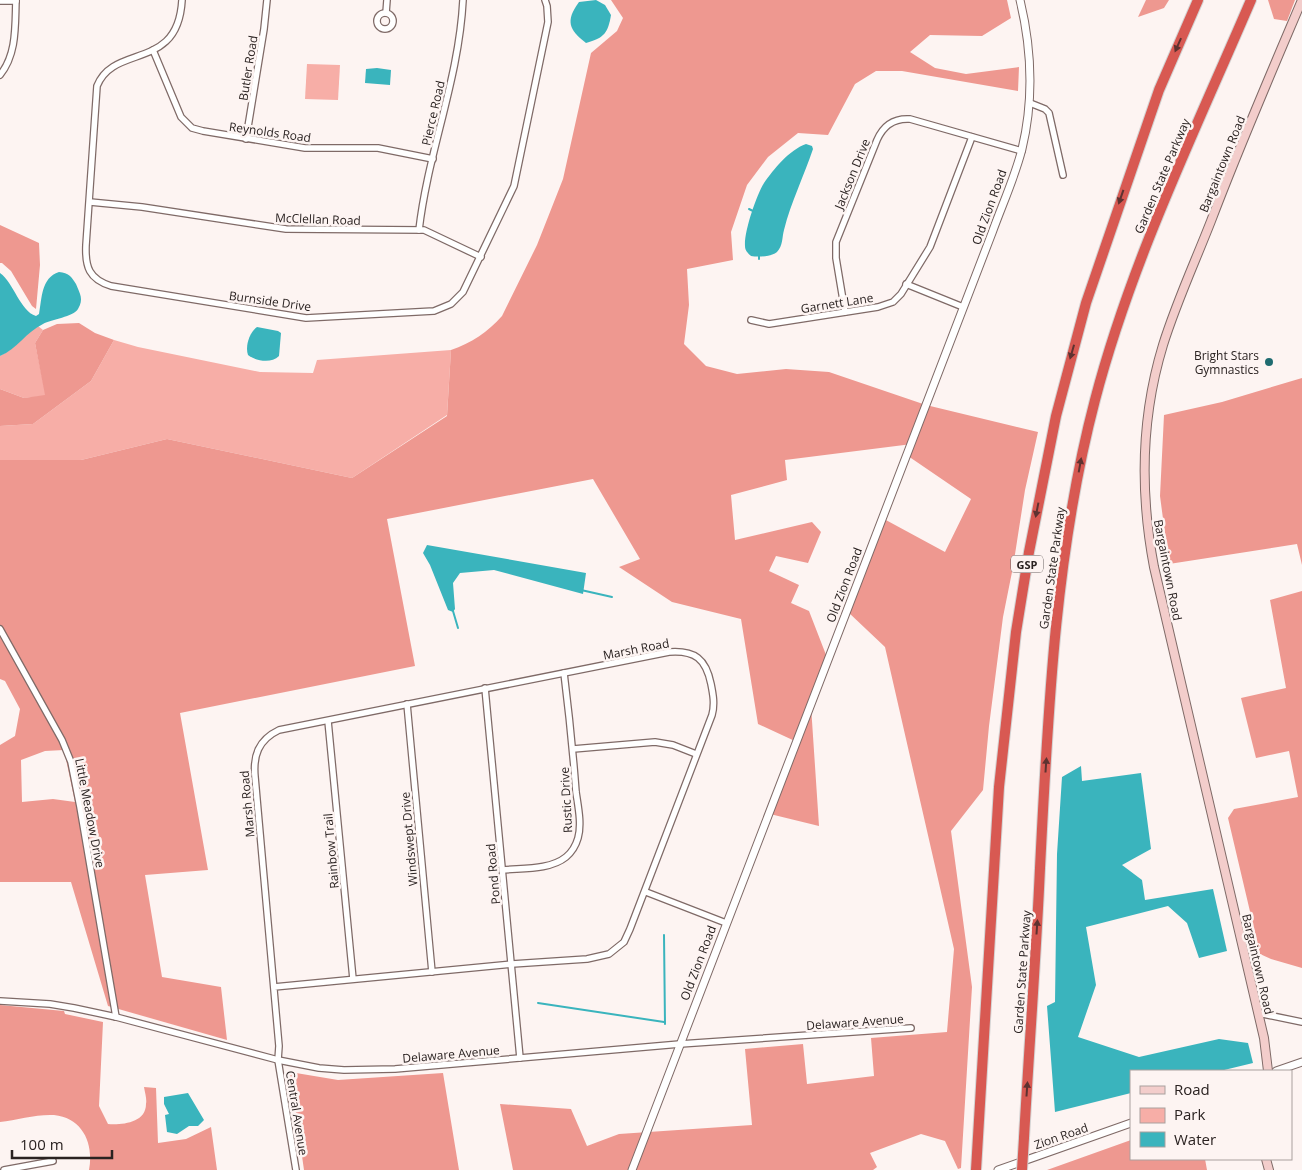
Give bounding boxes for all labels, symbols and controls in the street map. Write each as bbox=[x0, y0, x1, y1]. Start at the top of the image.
street label: Butler Road bbox=[234, 34, 262, 102]
one-way arrow bbox=[1174, 38, 1182, 52]
street label: Pierce Road bbox=[417, 79, 449, 147]
street label: Bargaintown Road bbox=[1195, 113, 1249, 215]
street label: Garden State Parkway bbox=[1130, 115, 1194, 236]
street label: Reynolds Road bbox=[228, 118, 312, 146]
street label: Jackson Drive bbox=[830, 136, 874, 213]
street label: Old Zion Road bbox=[967, 167, 1011, 247]
one-way arrow bbox=[1117, 189, 1125, 204]
street label: McClellan Road bbox=[275, 209, 361, 229]
street label: Burnside Drive bbox=[228, 287, 312, 315]
street label: Garnett Lane bbox=[800, 289, 875, 317]
one-way arrow bbox=[1068, 344, 1076, 359]
place label: Bright Stars Gymnastics bbox=[1194, 347, 1259, 378]
marker: Bright Stars Gymnastics bbox=[1263, 356, 1275, 368]
one-way arrow bbox=[1077, 456, 1085, 472]
one-way arrow bbox=[1033, 503, 1041, 518]
street label: Garden State Parkway bbox=[1035, 505, 1069, 630]
street label: Bargaintown Road bbox=[1150, 518, 1186, 622]
street label: Old Zion Road bbox=[822, 545, 866, 625]
road number: GSP bbox=[1011, 556, 1043, 572]
street label: Marsh Road bbox=[601, 634, 671, 664]
street label: Little Meadow Drive bbox=[71, 757, 109, 869]
one-way arrow bbox=[1042, 757, 1050, 773]
street label: Rustic Drive bbox=[556, 766, 576, 833]
street label: Marsh Road bbox=[236, 770, 258, 838]
street label: Windswept Drive bbox=[396, 791, 422, 887]
street label: Rainbow Trail bbox=[319, 813, 343, 889]
street label: Pond Road bbox=[482, 843, 504, 905]
street label: Garden State Parkway bbox=[1009, 909, 1035, 1034]
street label: Bargaintown Road bbox=[1238, 912, 1278, 1016]
one-way arrow bbox=[1033, 919, 1041, 935]
street label: Old Zion Road bbox=[676, 923, 720, 1003]
street label: Delaware Avenue bbox=[806, 1010, 905, 1034]
street label: Delaware Avenue bbox=[402, 1041, 501, 1067]
street label: Central Avenue bbox=[282, 1069, 312, 1157]
legend bbox=[1130, 1070, 1292, 1160]
text: Road bbox=[1174, 1079, 1210, 1099]
one-way arrow bbox=[1023, 1081, 1031, 1097]
text: Park bbox=[1174, 1104, 1205, 1124]
street label: Zion Road bbox=[1032, 1119, 1090, 1153]
scale bar bbox=[12, 1128, 112, 1160]
text: Water bbox=[1174, 1129, 1216, 1149]
text: 100 m bbox=[20, 1134, 64, 1154]

